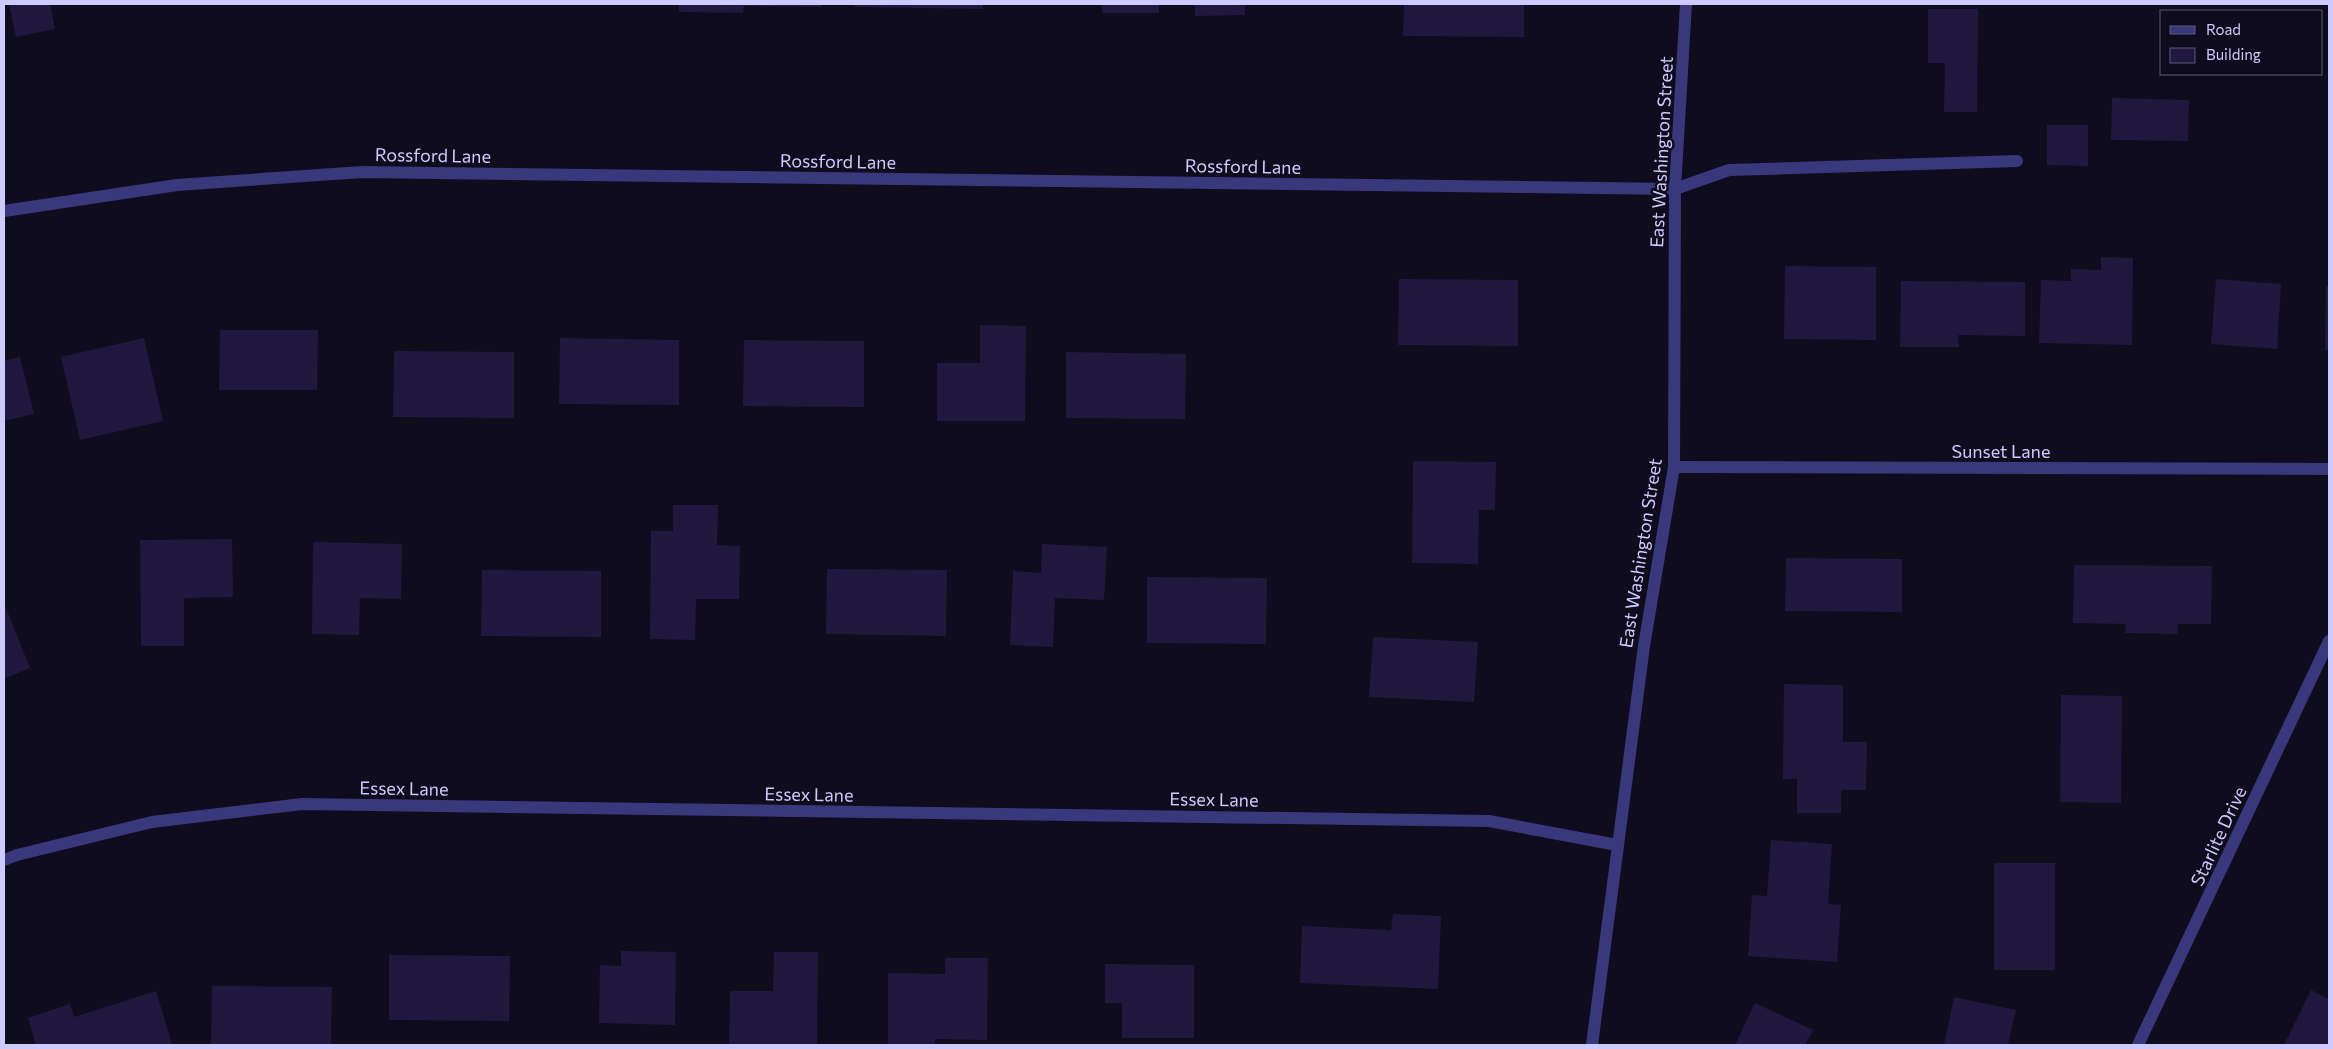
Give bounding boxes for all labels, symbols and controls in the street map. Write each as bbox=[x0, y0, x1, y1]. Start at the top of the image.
legend bbox=[2160, 10, 2323, 75]
text: Road bbox=[2206, 20, 2241, 38]
text: Building bbox=[2206, 45, 2261, 63]
street label: East Washington Street bbox=[1645, 56, 1677, 248]
street label: Rossford Lane bbox=[375, 143, 491, 167]
street label: Rossford Lane bbox=[780, 149, 896, 173]
street label: Rossford Lane bbox=[1185, 154, 1301, 178]
street label: Sunset Lane bbox=[1952, 440, 2050, 462]
street label: East Washington Street bbox=[1614, 457, 1666, 649]
street label: Essex Lane bbox=[359, 776, 449, 800]
street label: Essex Lane bbox=[764, 782, 854, 806]
street label: Starlite Drive bbox=[2185, 783, 2251, 889]
street label: Essex Lane bbox=[1169, 787, 1259, 811]

